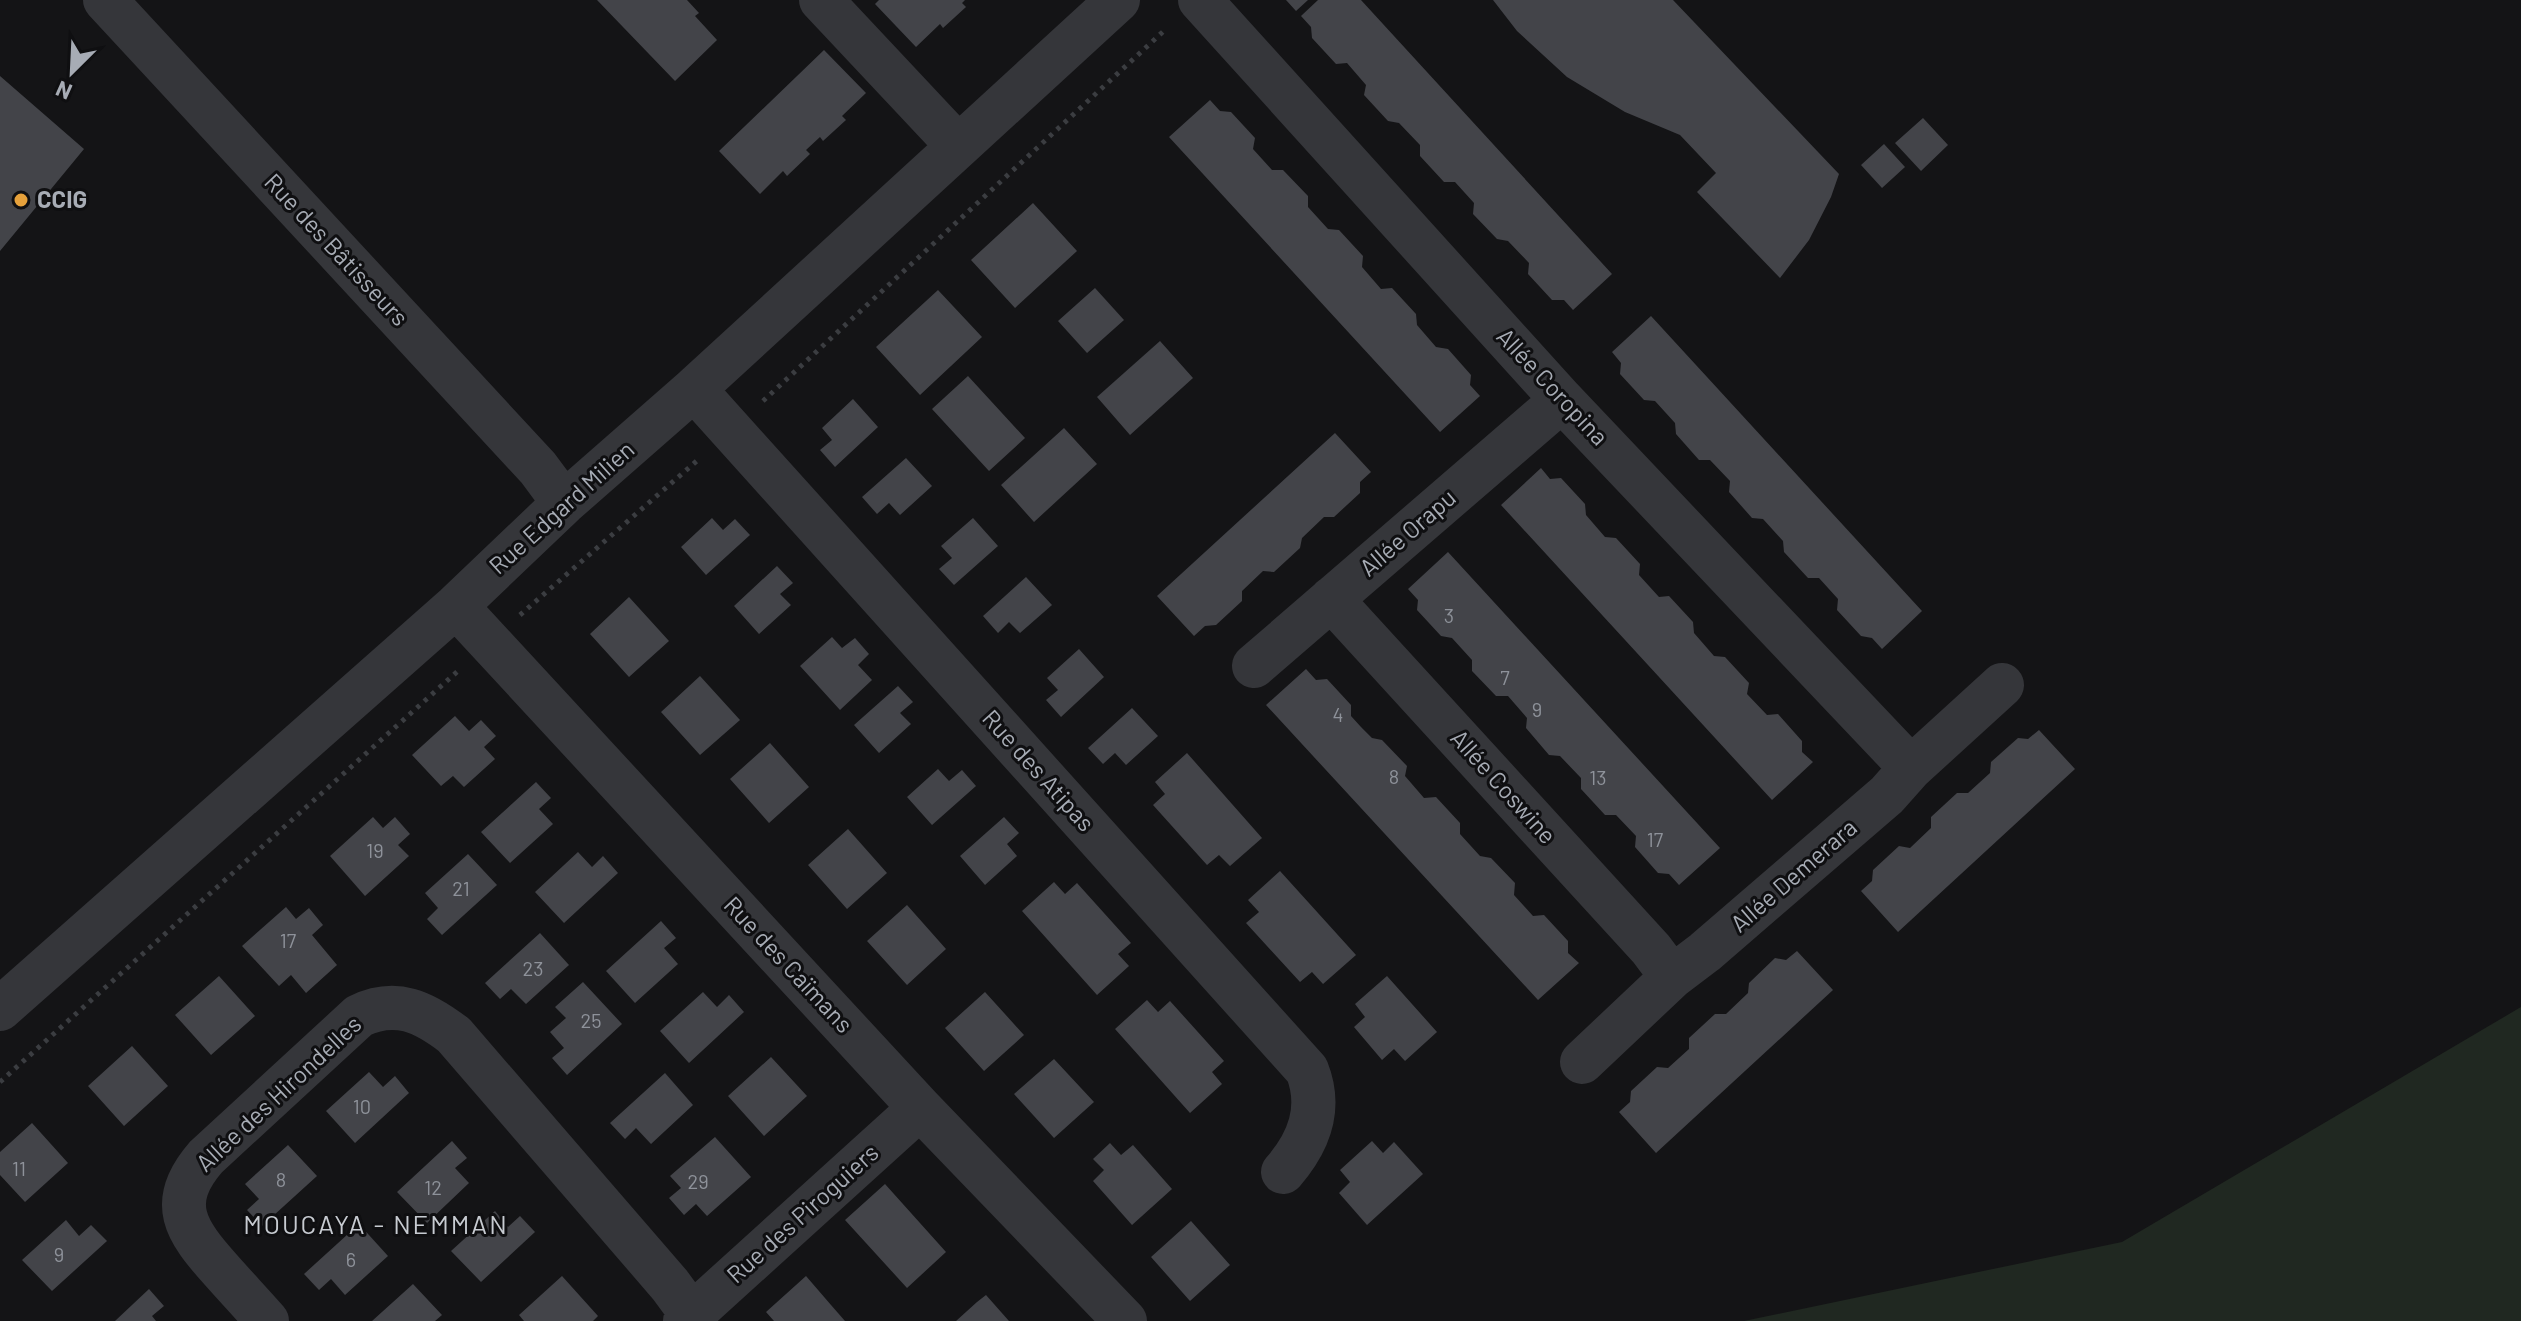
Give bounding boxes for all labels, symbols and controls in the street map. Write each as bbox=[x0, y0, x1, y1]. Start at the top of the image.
north arrow bbox=[32, 32, 112, 112]
text: N bbox=[51, 76, 75, 106]
street label: Rue des Bâtisseurs bbox=[259, 167, 415, 331]
place label: CCIG bbox=[37, 184, 87, 213]
marker: CCIG bbox=[12, 191, 30, 209]
street label: Allée Coropina bbox=[1491, 321, 1615, 451]
street label: Rue Edgard Milien bbox=[483, 434, 639, 580]
street label: Allée Orapu bbox=[1353, 482, 1461, 582]
house number: 3 bbox=[1444, 603, 1454, 627]
house number: 7 bbox=[1500, 665, 1510, 689]
house number: 9 bbox=[1532, 697, 1542, 721]
house number: 4 bbox=[1332, 702, 1344, 726]
street label: Rue des Atipas bbox=[977, 703, 1101, 837]
street label: Allée Coswine bbox=[1445, 723, 1563, 849]
house number: 8 bbox=[1389, 764, 1399, 788]
house number: 13 bbox=[1589, 765, 1607, 789]
street label: Allée Demerara bbox=[1724, 812, 1862, 938]
house number: 17 bbox=[1647, 827, 1664, 851]
house number: 19 bbox=[366, 838, 384, 862]
house number: 21 bbox=[452, 876, 470, 900]
street label: Rue des Caïmans bbox=[719, 890, 860, 1038]
house number: 17 bbox=[280, 928, 297, 952]
house number: 23 bbox=[523, 956, 543, 980]
house number: 25 bbox=[581, 1008, 602, 1032]
street label: Allée des Hirondelles bbox=[189, 1009, 367, 1177]
house number: 10 bbox=[353, 1094, 371, 1118]
street label: Rue des Piroguiers bbox=[720, 1137, 884, 1289]
house number: 11 bbox=[12, 1156, 26, 1180]
house number: 8 bbox=[276, 1167, 286, 1191]
house number: 29 bbox=[687, 1169, 709, 1193]
house number: 12 bbox=[424, 1175, 442, 1199]
district label: MOUCAYA - NEMMAN bbox=[243, 1208, 509, 1239]
house number: 9 bbox=[54, 1242, 64, 1266]
house number: 6 bbox=[346, 1247, 356, 1271]

